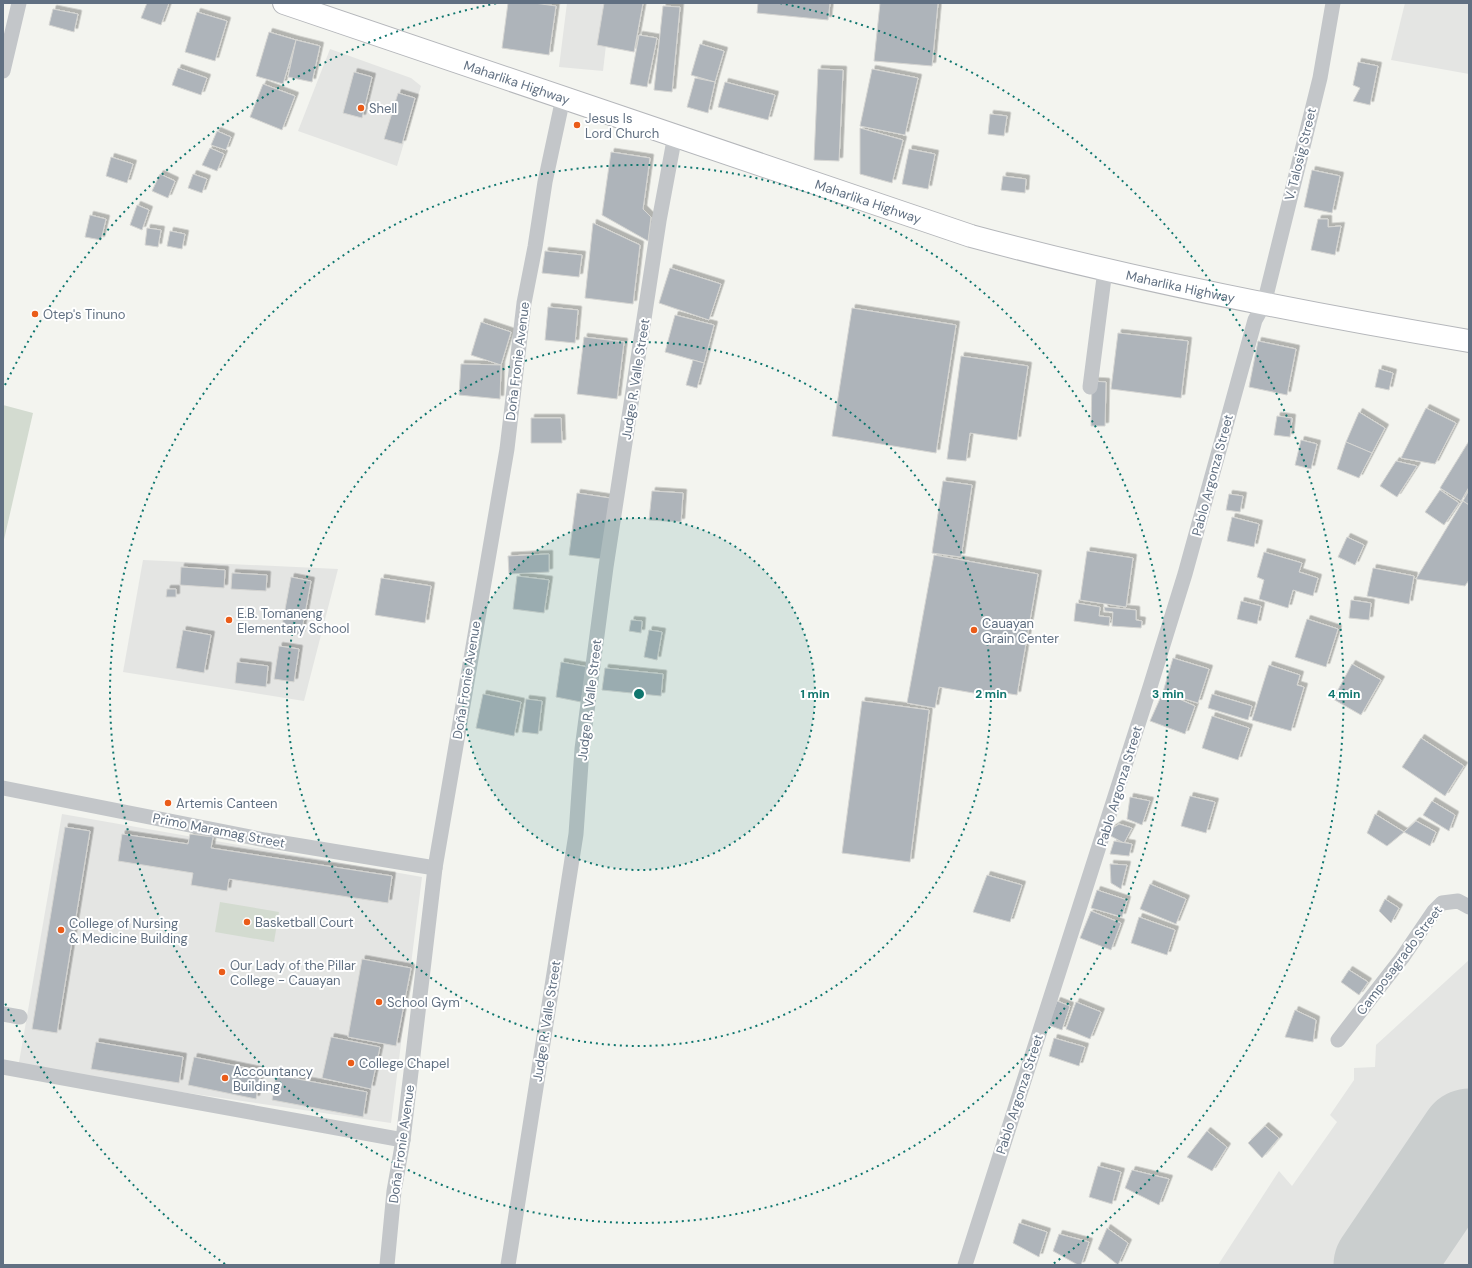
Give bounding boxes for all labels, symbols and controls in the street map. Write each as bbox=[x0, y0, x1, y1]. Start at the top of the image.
street label: Maharlika Highway bbox=[462, 57, 572, 108]
place label: Shell bbox=[369, 100, 397, 117]
marker: Shell bbox=[356, 103, 366, 113]
street label: V. Talosig Street bbox=[1281, 106, 1320, 202]
place label: Jesus Is Lord Church bbox=[585, 110, 659, 142]
marker: Jesus Is Lord Church bbox=[572, 120, 582, 130]
street label: Maharlika Highway bbox=[813, 176, 923, 228]
street label: Maharlika Highway bbox=[1124, 267, 1236, 307]
street label: Doña Fronie Avenue bbox=[502, 301, 533, 421]
place label: Otep's Tinuno bbox=[43, 306, 126, 323]
marker: Otep's Tinuno bbox=[30, 309, 40, 319]
street label: Judge R. Valle Street bbox=[618, 317, 653, 441]
street label: Pablo Argonza Street bbox=[1188, 412, 1237, 538]
place label: E.B. Tomaneng Elementary School bbox=[237, 605, 350, 637]
marker: E.B. Tomaneng Elementary School bbox=[224, 615, 234, 625]
place label: Cauayan Grain Center bbox=[982, 615, 1059, 647]
street label: Doña Fronie Avenue bbox=[449, 620, 484, 740]
marker: Cauayan Grain Center bbox=[969, 625, 979, 635]
street label: Judge R. Valle Street bbox=[574, 638, 605, 762]
text: 1 min bbox=[800, 686, 830, 702]
text: 2 min bbox=[975, 686, 1007, 702]
text: 3 min bbox=[1152, 686, 1184, 702]
text: 4 min bbox=[1328, 686, 1360, 702]
centre of rings bbox=[632, 687, 646, 701]
street label: Pablo Argonza Street bbox=[1093, 724, 1146, 849]
place label: Artemis Canteen bbox=[176, 795, 277, 812]
marker: Artemis Canteen bbox=[163, 798, 173, 808]
street label: Primo Maramag Street bbox=[151, 809, 286, 852]
street label: Camposagrado Street bbox=[1353, 902, 1446, 1018]
place label: Basketball Court bbox=[255, 914, 354, 931]
place label: College of Nursing & Medicine Building bbox=[69, 915, 188, 947]
marker: Basketball Court bbox=[242, 917, 252, 927]
marker: College of Nursing & Medicine Building bbox=[56, 925, 66, 935]
place label: Our Lady of the Pillar College - Cauayan bbox=[230, 957, 356, 989]
street label: Judge R. Valle Street bbox=[529, 959, 564, 1083]
marker: Our Lady of the Pillar College - Cauayan bbox=[217, 967, 227, 977]
place label: School Gym bbox=[387, 994, 460, 1011]
marker: School Gym bbox=[374, 997, 384, 1007]
street label: Pablo Argonza Street bbox=[992, 1032, 1047, 1156]
place label: College Chapel bbox=[359, 1055, 449, 1072]
marker: College Chapel bbox=[346, 1058, 356, 1068]
place label: Accountancy Building bbox=[233, 1063, 313, 1095]
marker: Accountancy Building bbox=[220, 1073, 230, 1083]
street label: Doña Fronie Avenue bbox=[385, 1084, 418, 1204]

